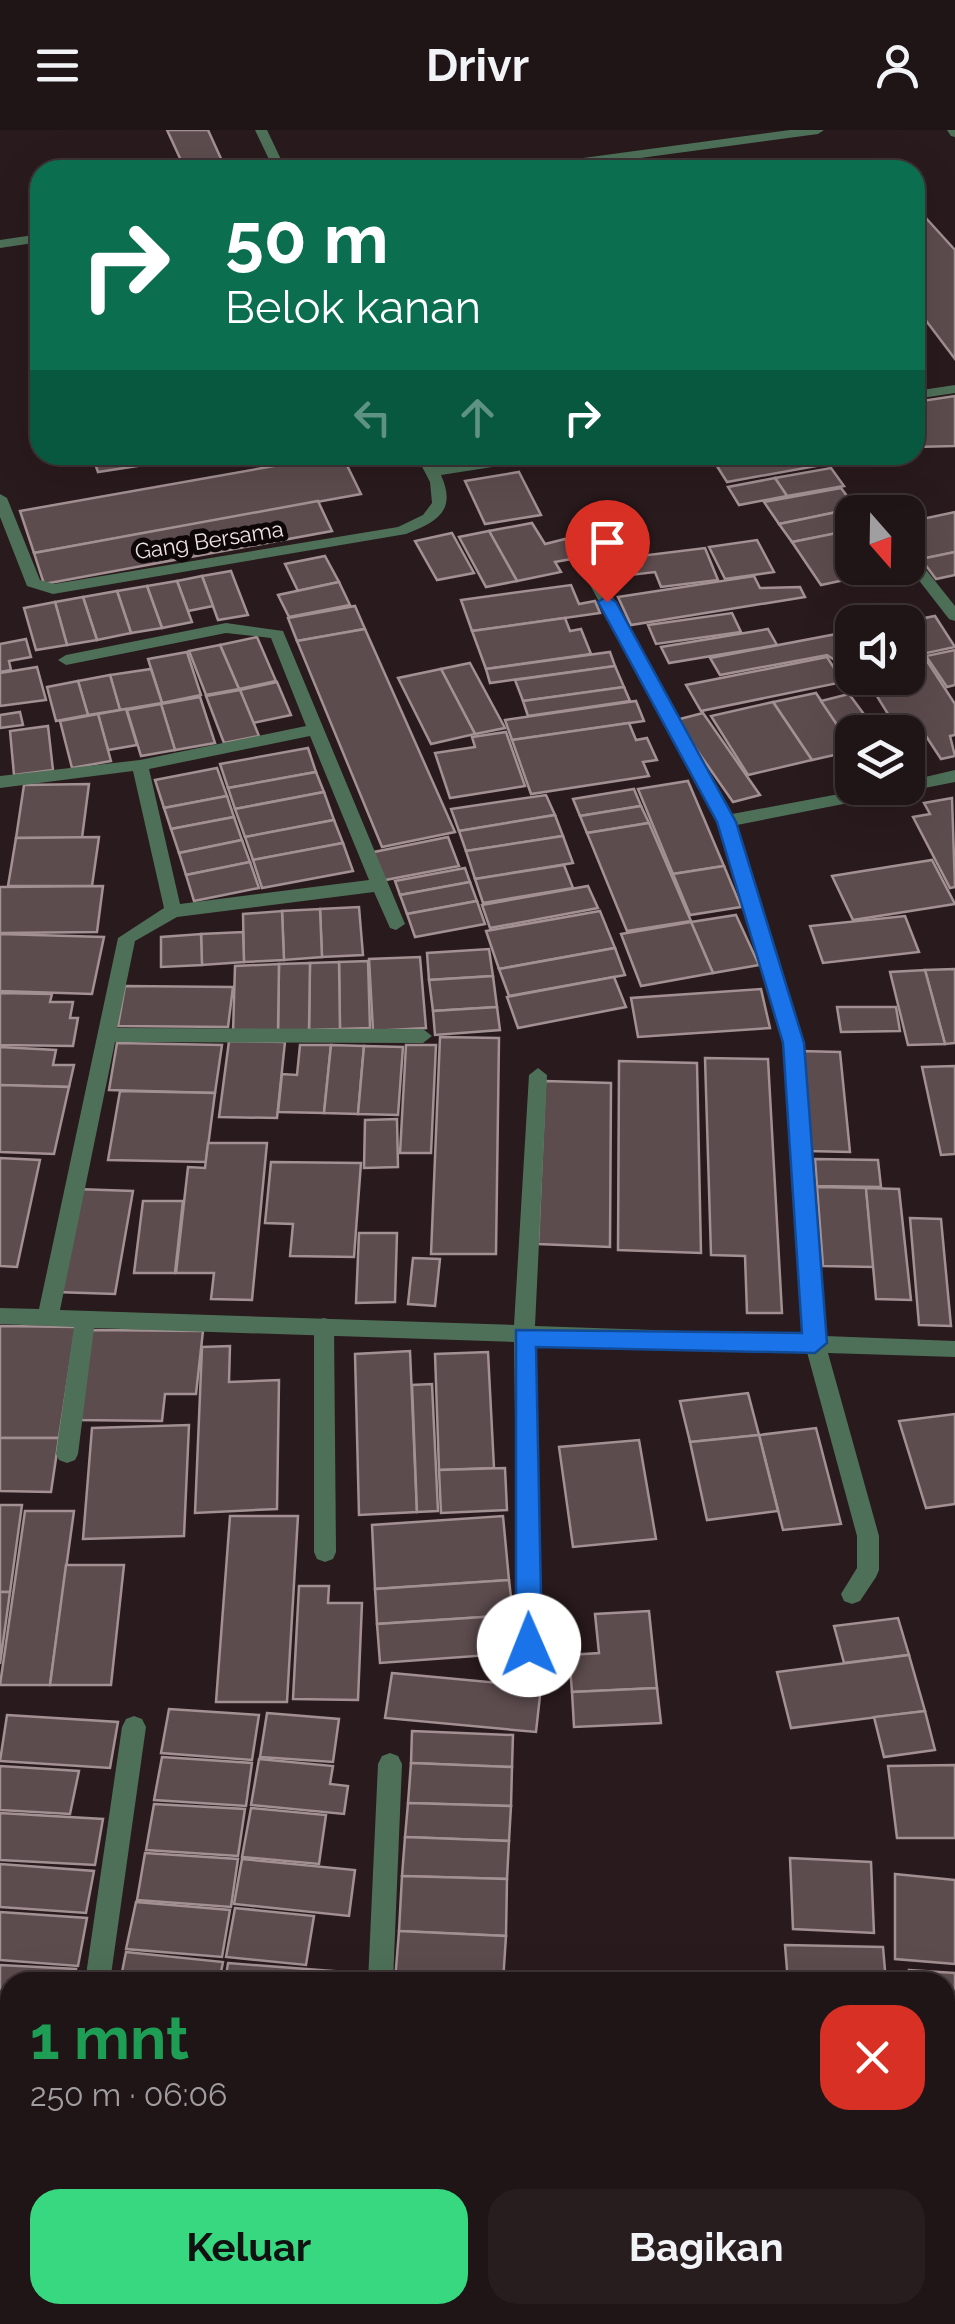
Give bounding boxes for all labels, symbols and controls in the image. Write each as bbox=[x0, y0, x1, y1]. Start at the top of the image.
icon: menu bbox=[30, 38, 85, 93]
icon: person bbox=[870, 38, 925, 93]
text: Drivr bbox=[426, 39, 529, 92]
text: 50 m bbox=[225, 197, 389, 279]
icon: right bbox=[60, 200, 190, 330]
text: Belok kanan bbox=[225, 281, 481, 334]
icon: left bbox=[345, 390, 400, 445]
icon: ahead bbox=[450, 390, 505, 445]
icon: right bbox=[555, 390, 610, 445]
north arrow bbox=[835, 495, 925, 585]
map controls bbox=[835, 495, 925, 805]
pin bbox=[565, 500, 650, 603]
street label: Gang Bersama bbox=[133, 515, 285, 565]
icon: arrive bbox=[580, 515, 635, 570]
button: sound bbox=[835, 605, 925, 695]
button: layers bbox=[835, 715, 925, 805]
position arrow bbox=[477, 1593, 581, 1697]
text: 1 mnt bbox=[30, 2003, 189, 2073]
button: close bbox=[820, 2005, 925, 2110]
text: 250 m · 06:06 bbox=[30, 2076, 227, 2113]
button: Keluar bbox=[30, 2189, 468, 2304]
button: Bagikan bbox=[488, 2189, 925, 2304]

